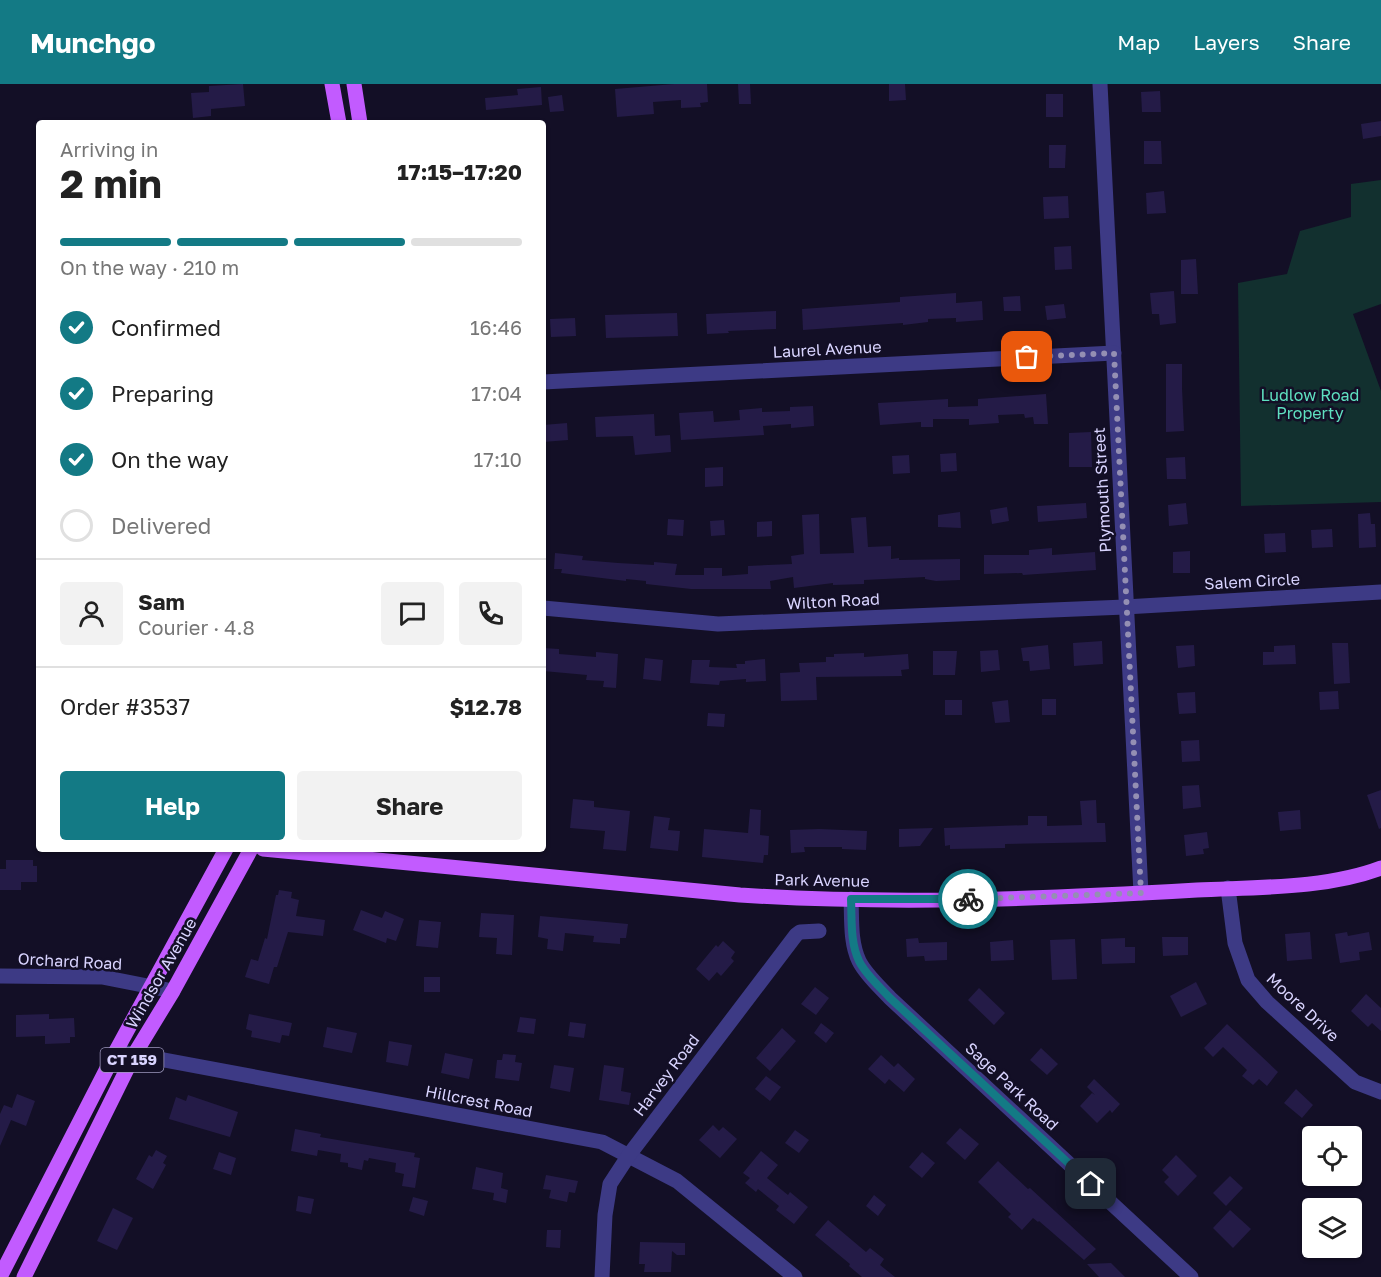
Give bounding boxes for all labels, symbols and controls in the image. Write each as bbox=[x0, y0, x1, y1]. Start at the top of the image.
text: Munchgo bbox=[30, 26, 156, 59]
text: Map bbox=[1117, 29, 1160, 55]
text: Layers bbox=[1193, 29, 1260, 55]
text: Share bbox=[1293, 29, 1351, 55]
text: Arriving in bbox=[60, 137, 158, 161]
text: 17:15–17:20 bbox=[397, 158, 522, 185]
text: 2 min bbox=[60, 160, 162, 207]
text: On the way · 210 m bbox=[60, 255, 239, 279]
icon: check bbox=[60, 311, 93, 344]
text: Confirmed bbox=[111, 314, 221, 341]
text: 16:46 bbox=[470, 315, 522, 339]
pin bbox=[1001, 331, 1052, 382]
street label: Laurel Avenue bbox=[772, 336, 882, 362]
icon: bag bbox=[1010, 340, 1043, 373]
icon: check bbox=[60, 377, 93, 410]
text: Preparing bbox=[111, 380, 214, 407]
text: 17:04 bbox=[471, 381, 522, 405]
park label: Ludlow Road Property bbox=[1261, 385, 1359, 423]
street label: Plymouth Street bbox=[1089, 427, 1115, 553]
icon: check bbox=[60, 443, 93, 476]
text: On the way bbox=[111, 446, 229, 473]
text: 17:10 bbox=[474, 447, 522, 471]
text: Delivered bbox=[111, 512, 211, 539]
street label: Salem Circle bbox=[1204, 569, 1300, 593]
button: person bbox=[60, 582, 123, 645]
button: chat bbox=[381, 582, 444, 645]
button: phone bbox=[459, 582, 522, 645]
text: Sam bbox=[138, 588, 185, 615]
street label: Wilton Road bbox=[786, 589, 880, 613]
text: Courier · 4.8 bbox=[138, 615, 255, 639]
text: Order #3537 bbox=[60, 693, 190, 720]
text: $12.78 bbox=[449, 693, 522, 720]
button: Help bbox=[60, 771, 285, 840]
button: Share bbox=[297, 771, 522, 840]
street label: Park Avenue bbox=[774, 869, 870, 891]
courier bbox=[938, 869, 998, 929]
icon: bike bbox=[952, 883, 985, 916]
street label: Windsor Avenue bbox=[121, 914, 201, 1032]
street label: Orchard Road bbox=[17, 948, 123, 974]
street label: Moore Drive bbox=[1263, 968, 1343, 1046]
street label: Harvey Road bbox=[629, 1030, 703, 1120]
street label: Sage Park Road bbox=[961, 1038, 1063, 1134]
road number: CT 159 bbox=[100, 1048, 164, 1072]
street label: Hillcrest Road bbox=[424, 1081, 534, 1121]
map controls bbox=[1302, 1126, 1362, 1258]
button: locate bbox=[1302, 1126, 1362, 1186]
pin bbox=[1065, 1158, 1116, 1209]
icon: home bbox=[1074, 1167, 1107, 1200]
button: layers bbox=[1302, 1198, 1362, 1258]

